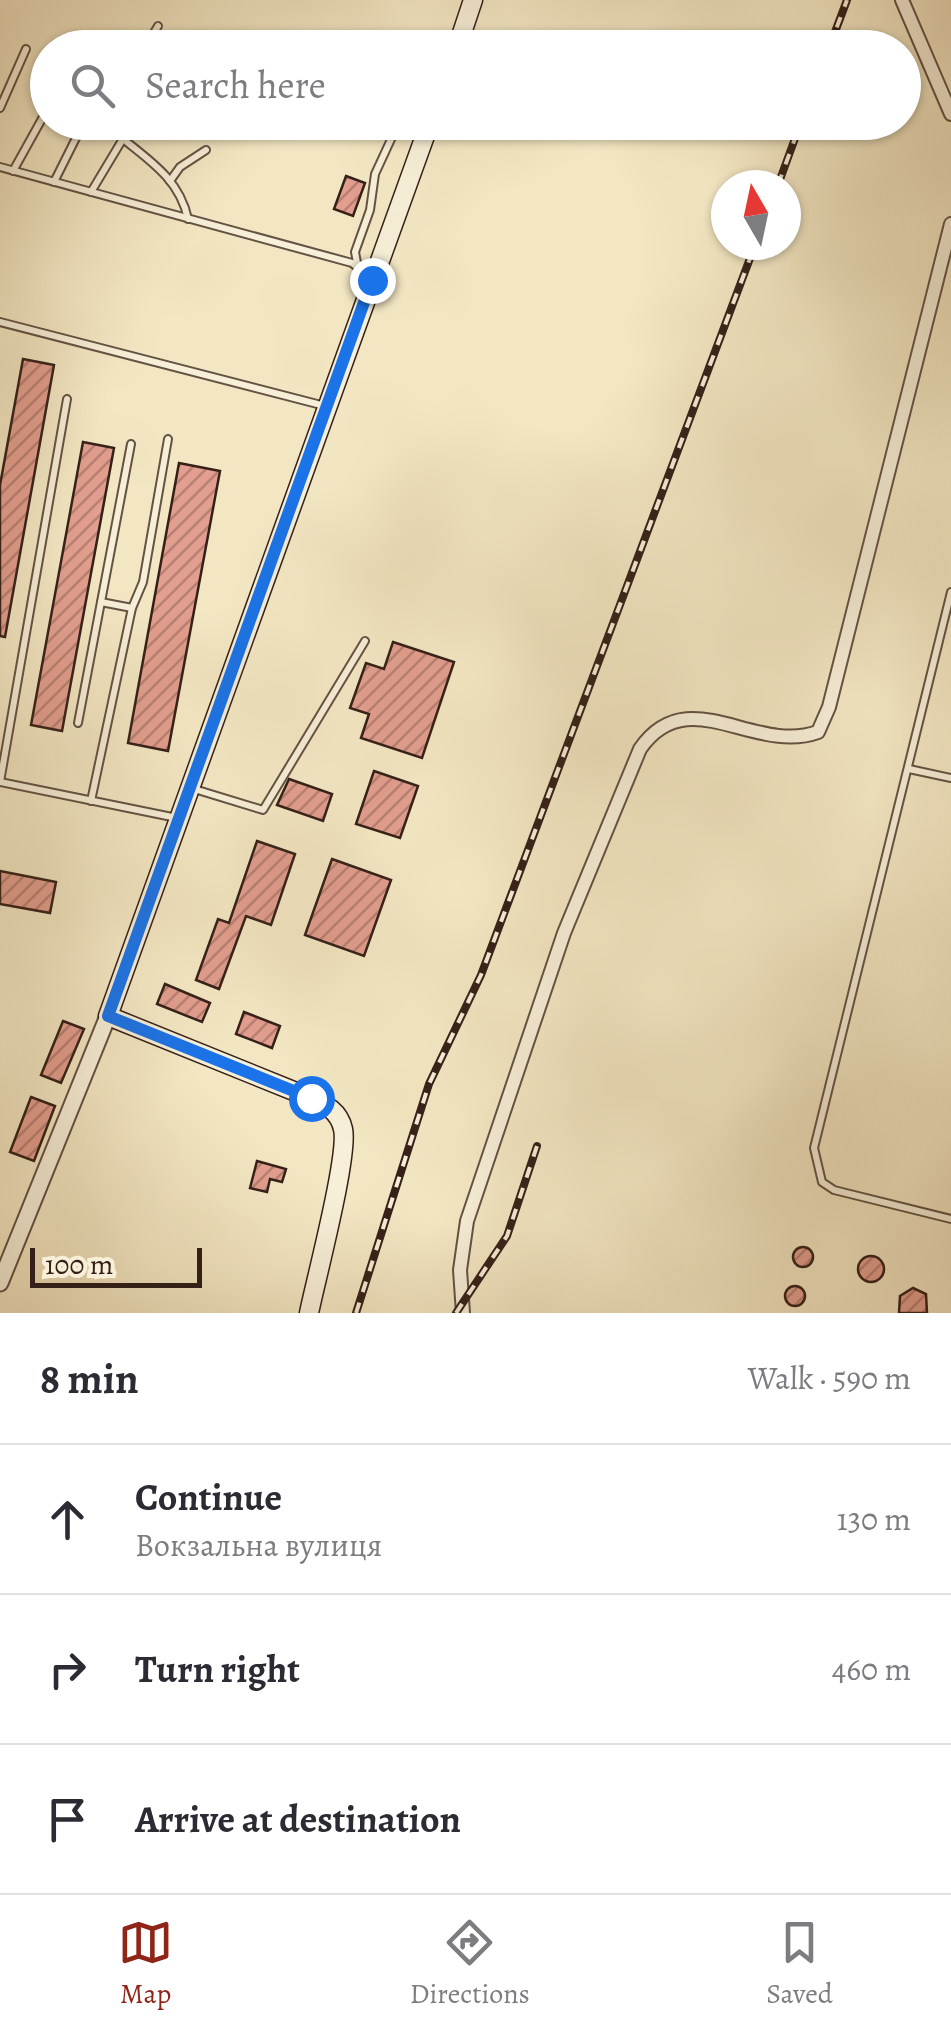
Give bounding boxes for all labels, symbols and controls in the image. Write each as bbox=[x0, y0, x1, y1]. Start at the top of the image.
search box bbox=[30, 30, 921, 140]
icon: search bbox=[65, 58, 120, 113]
text: Search here bbox=[145, 59, 326, 111]
north arrow bbox=[711, 170, 801, 260]
route end bbox=[350, 258, 396, 304]
route start bbox=[289, 1076, 335, 1122]
scale bar bbox=[30, 1243, 202, 1288]
text: 100 m bbox=[45, 1246, 113, 1284]
text: 8 min bbox=[40, 1350, 139, 1407]
text: Walk · 590 m bbox=[748, 1356, 911, 1400]
text: Continue bbox=[135, 1471, 282, 1523]
icon: ahead bbox=[40, 1492, 95, 1547]
text: 130 m bbox=[837, 1497, 911, 1541]
text: Вокзальна вулиця bbox=[135, 1523, 382, 1567]
icon: right bbox=[40, 1642, 95, 1697]
text: Turn right bbox=[135, 1643, 300, 1695]
text: 460 m bbox=[832, 1647, 911, 1691]
icon: arrive bbox=[40, 1792, 95, 1847]
text: Arrive at destination bbox=[135, 1793, 461, 1845]
tab: Map bbox=[118, 1915, 173, 2013]
tab: Directions bbox=[410, 1915, 530, 2013]
tab: Saved bbox=[766, 1915, 833, 2013]

